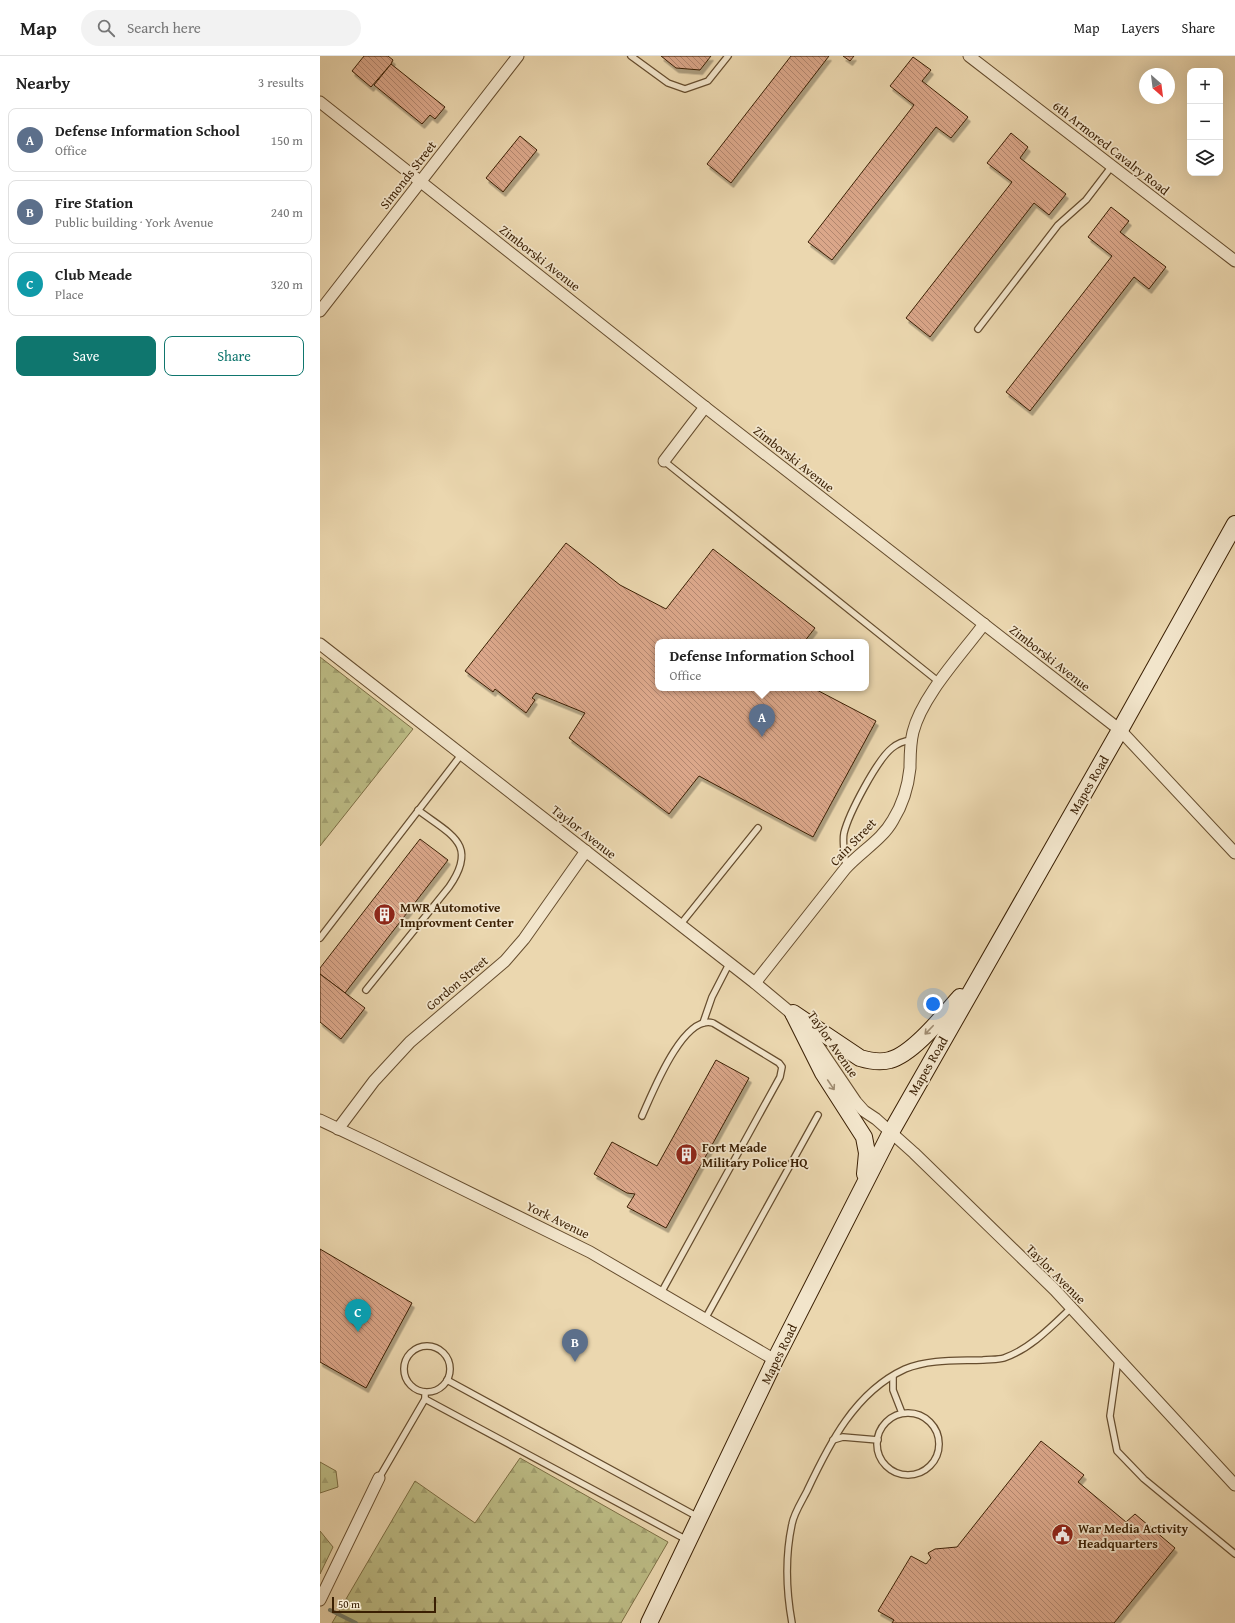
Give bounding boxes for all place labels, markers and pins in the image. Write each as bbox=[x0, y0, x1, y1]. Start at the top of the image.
pin: A bbox=[749, 704, 775, 737]
place label: MWR Automotive Improvment Center bbox=[400, 898, 514, 932]
building icon: MWR Automotive Improvment Center bbox=[371, 901, 397, 927]
place label: Fort Meade Military Police HQ bbox=[702, 1138, 809, 1172]
building icon: Fort Meade Military Police HQ bbox=[673, 1141, 699, 1167]
pin: C bbox=[345, 1299, 371, 1332]
pin: B bbox=[562, 1329, 588, 1362]
place label: War Media Activity Headquarters bbox=[1078, 1519, 1188, 1553]
public building icon: War Media Activity Headquarters bbox=[1050, 1522, 1076, 1548]

